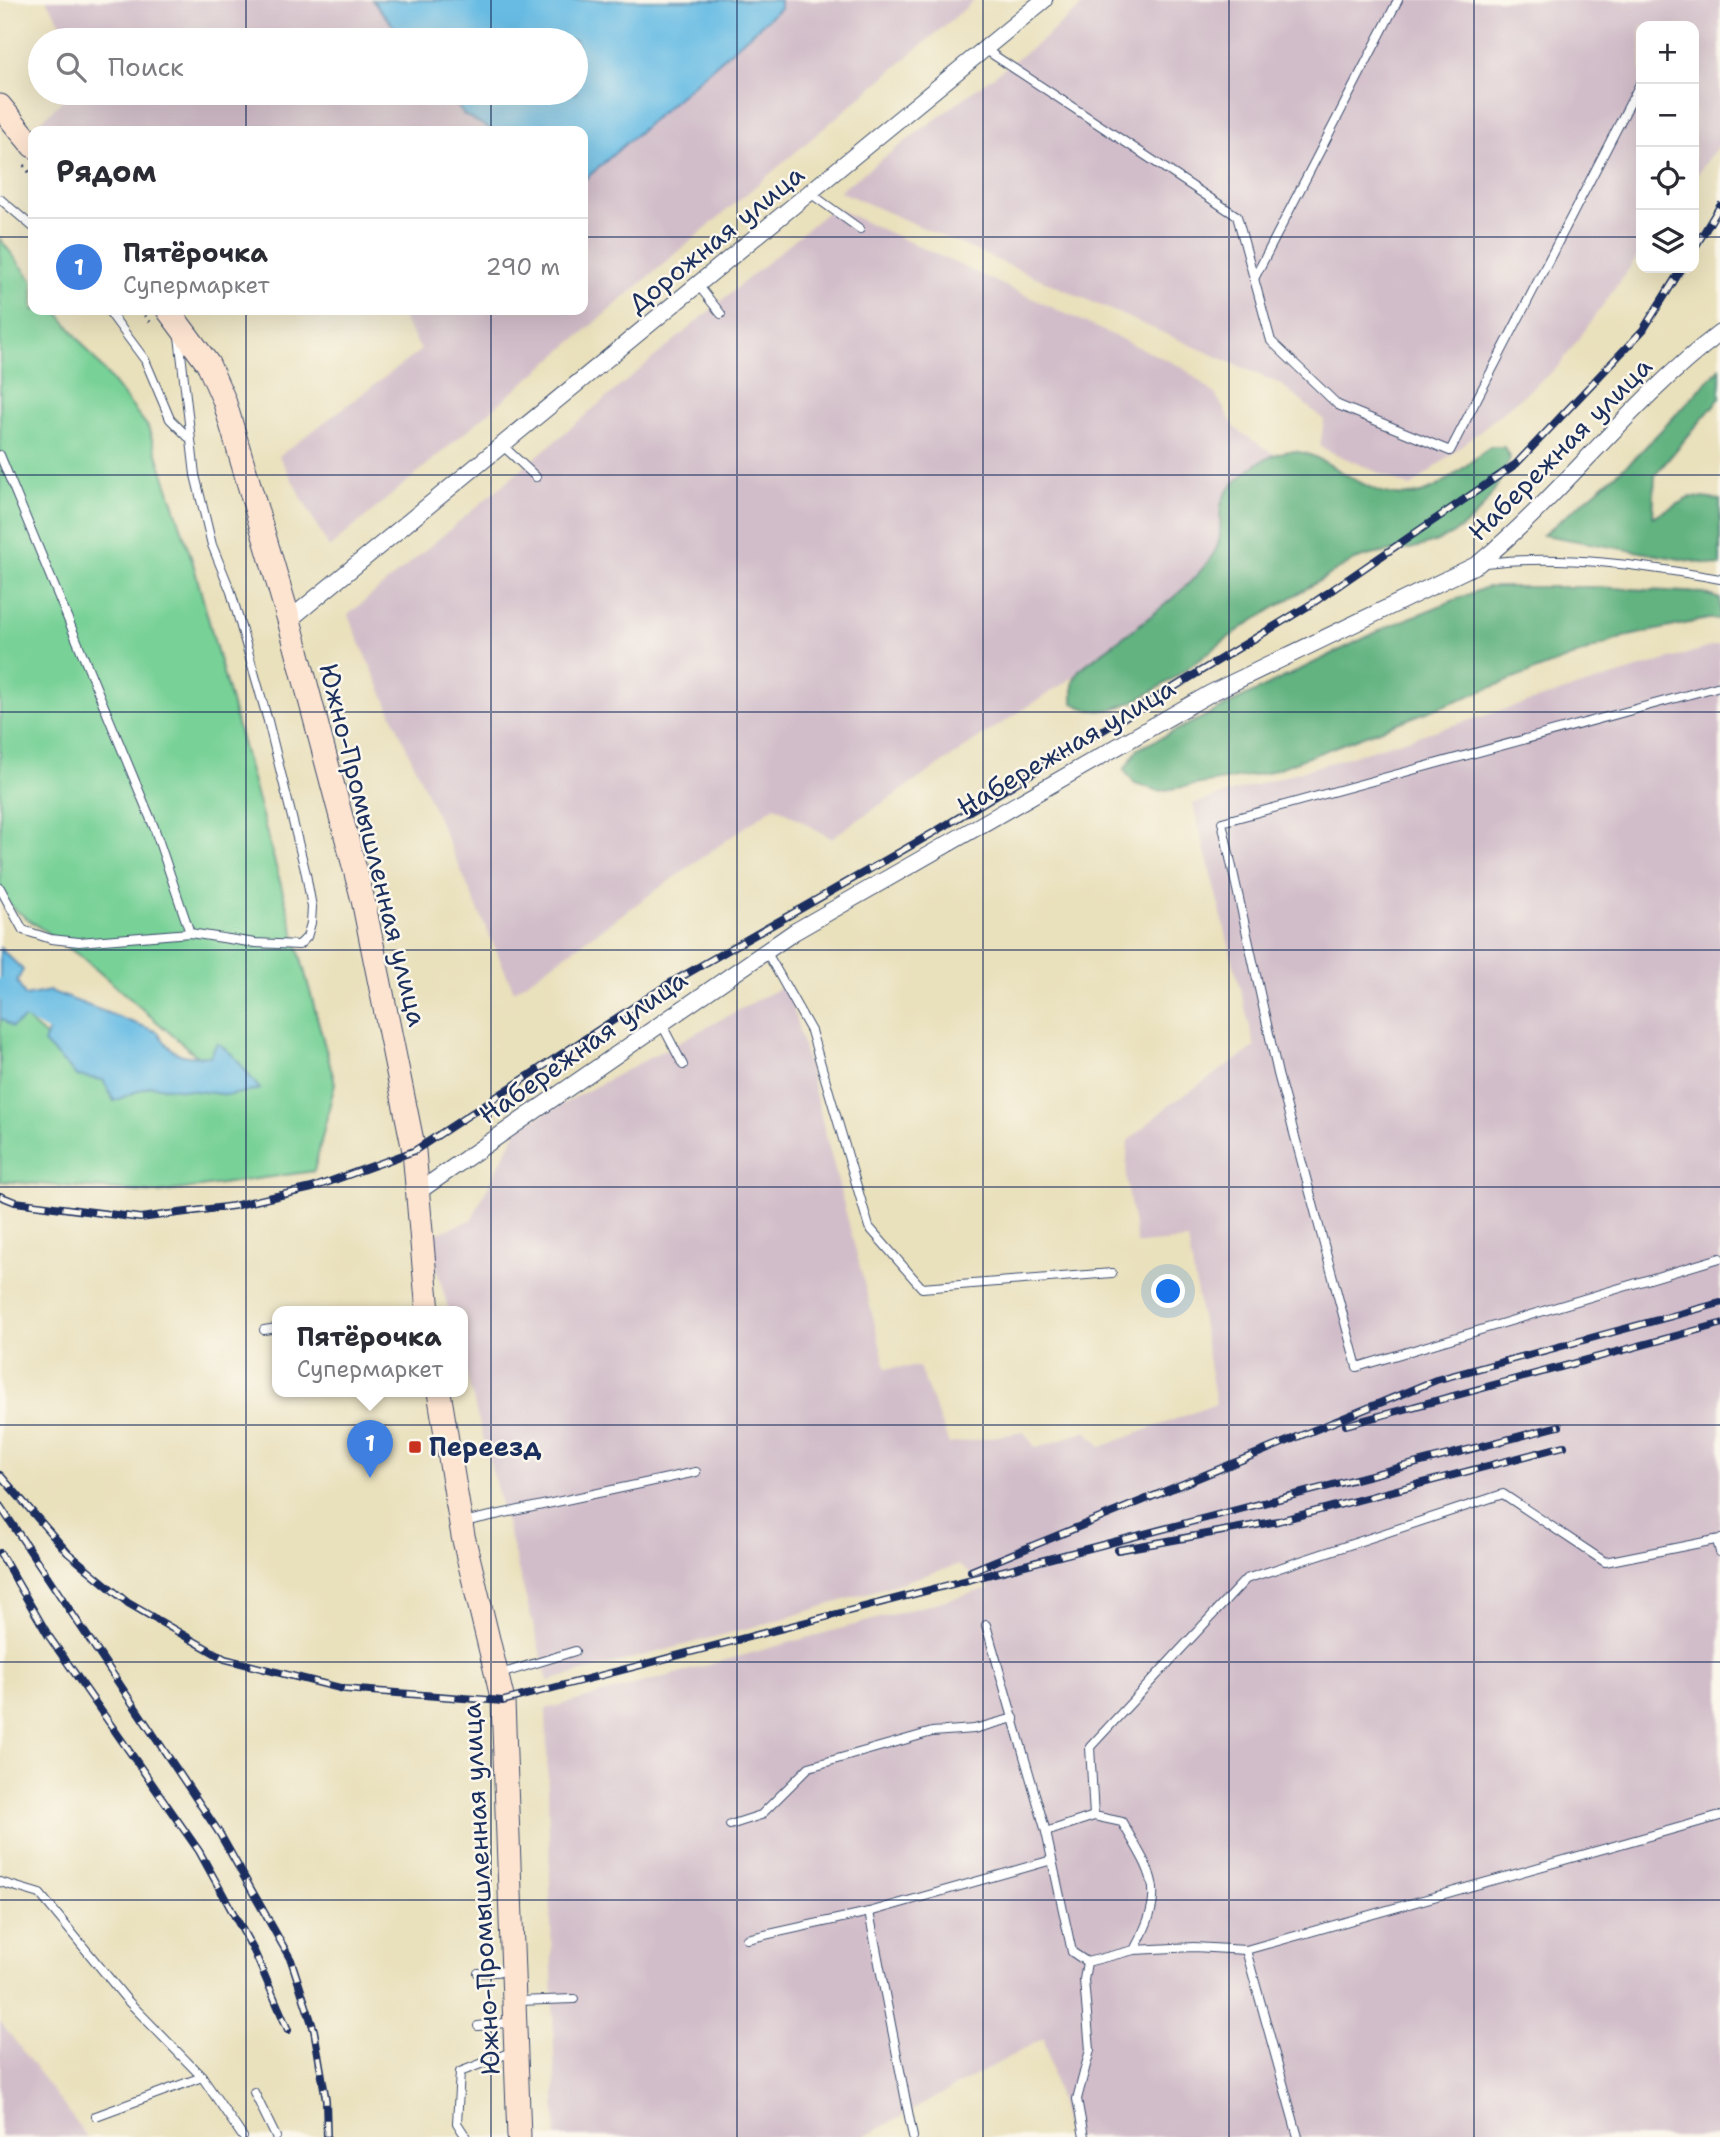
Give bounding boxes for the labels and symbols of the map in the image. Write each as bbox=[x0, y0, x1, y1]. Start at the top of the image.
street label: Дорожная улица bbox=[620, 157, 811, 321]
street label: Набережная улица bbox=[1460, 349, 1659, 548]
street label: Южно-Промышленная улица bbox=[311, 660, 436, 1030]
street label: Набережная улица bbox=[950, 670, 1181, 823]
street label: Набережная улица bbox=[472, 962, 694, 1132]
your location bbox=[1151, 1274, 1185, 1308]
pin: 1 bbox=[347, 1420, 393, 1478]
place label: Переезд bbox=[429, 1429, 541, 1464]
marker: Переезд bbox=[407, 1439, 423, 1455]
street label: Южно-Промышленная улица bbox=[453, 1702, 508, 2076]

